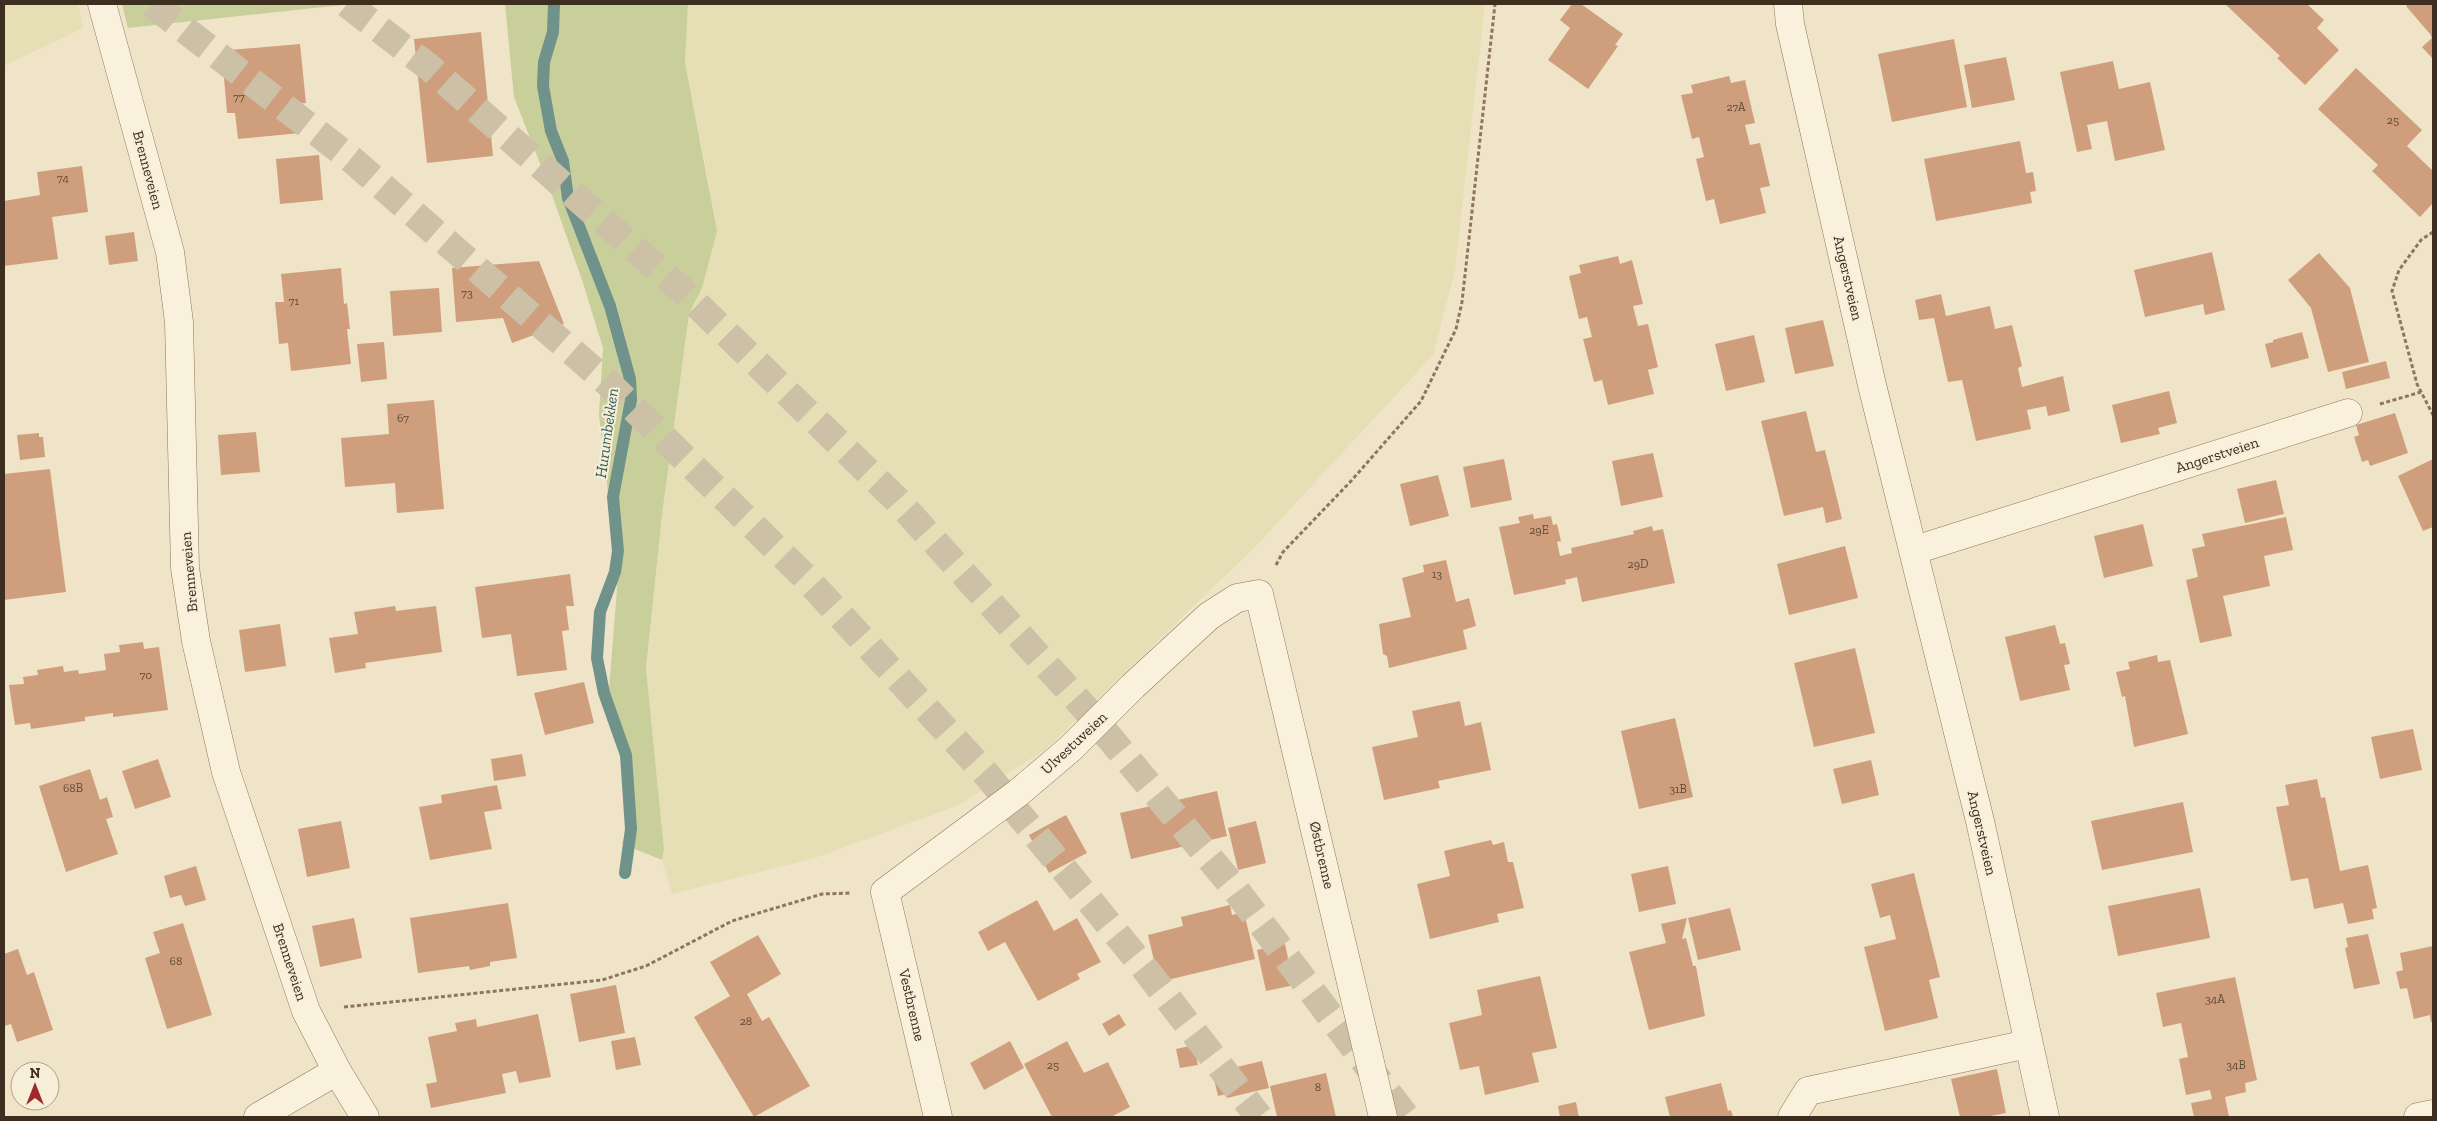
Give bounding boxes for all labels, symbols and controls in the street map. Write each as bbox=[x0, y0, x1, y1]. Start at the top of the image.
house number: 77 bbox=[233, 90, 245, 104]
house number: 27A bbox=[1726, 100, 1746, 114]
house number: 25 bbox=[2387, 113, 2399, 127]
street label: Brenneveien bbox=[129, 129, 167, 212]
house number: 74 bbox=[57, 171, 69, 185]
street label: Angerstveien bbox=[1830, 234, 1867, 322]
house number: 73 bbox=[461, 286, 473, 300]
house number: 71 bbox=[289, 294, 300, 308]
water label: Hurumbekken bbox=[591, 387, 622, 479]
house number: 67 bbox=[397, 411, 409, 425]
street label: Angerstveien bbox=[2173, 433, 2261, 477]
house number: 29E bbox=[1529, 523, 1549, 537]
street label: Brenneveien bbox=[176, 531, 201, 613]
house number: 29D bbox=[1627, 557, 1649, 571]
house number: 13 bbox=[1432, 567, 1442, 581]
house number: 70 bbox=[140, 668, 152, 682]
street label: Ulvestuveien bbox=[1037, 708, 1111, 778]
house number: 68B bbox=[63, 781, 83, 795]
house number: 31B bbox=[1669, 782, 1687, 796]
street label: Angerstveien bbox=[1964, 789, 2001, 877]
street label: Østbrenne bbox=[1305, 819, 1339, 891]
street label: Brenneveien bbox=[269, 921, 311, 1004]
house number: 68 bbox=[170, 954, 182, 968]
street label: Vestbrenne bbox=[895, 966, 929, 1043]
house number: 34A bbox=[2205, 992, 2225, 1006]
house number: 28 bbox=[740, 1014, 752, 1028]
house number: 25 bbox=[1047, 1058, 1059, 1072]
house number: 34B bbox=[2226, 1058, 2246, 1072]
north arrow bbox=[10, 1061, 60, 1111]
text: N bbox=[30, 1065, 41, 1082]
house number: 8 bbox=[1315, 1080, 1321, 1094]

